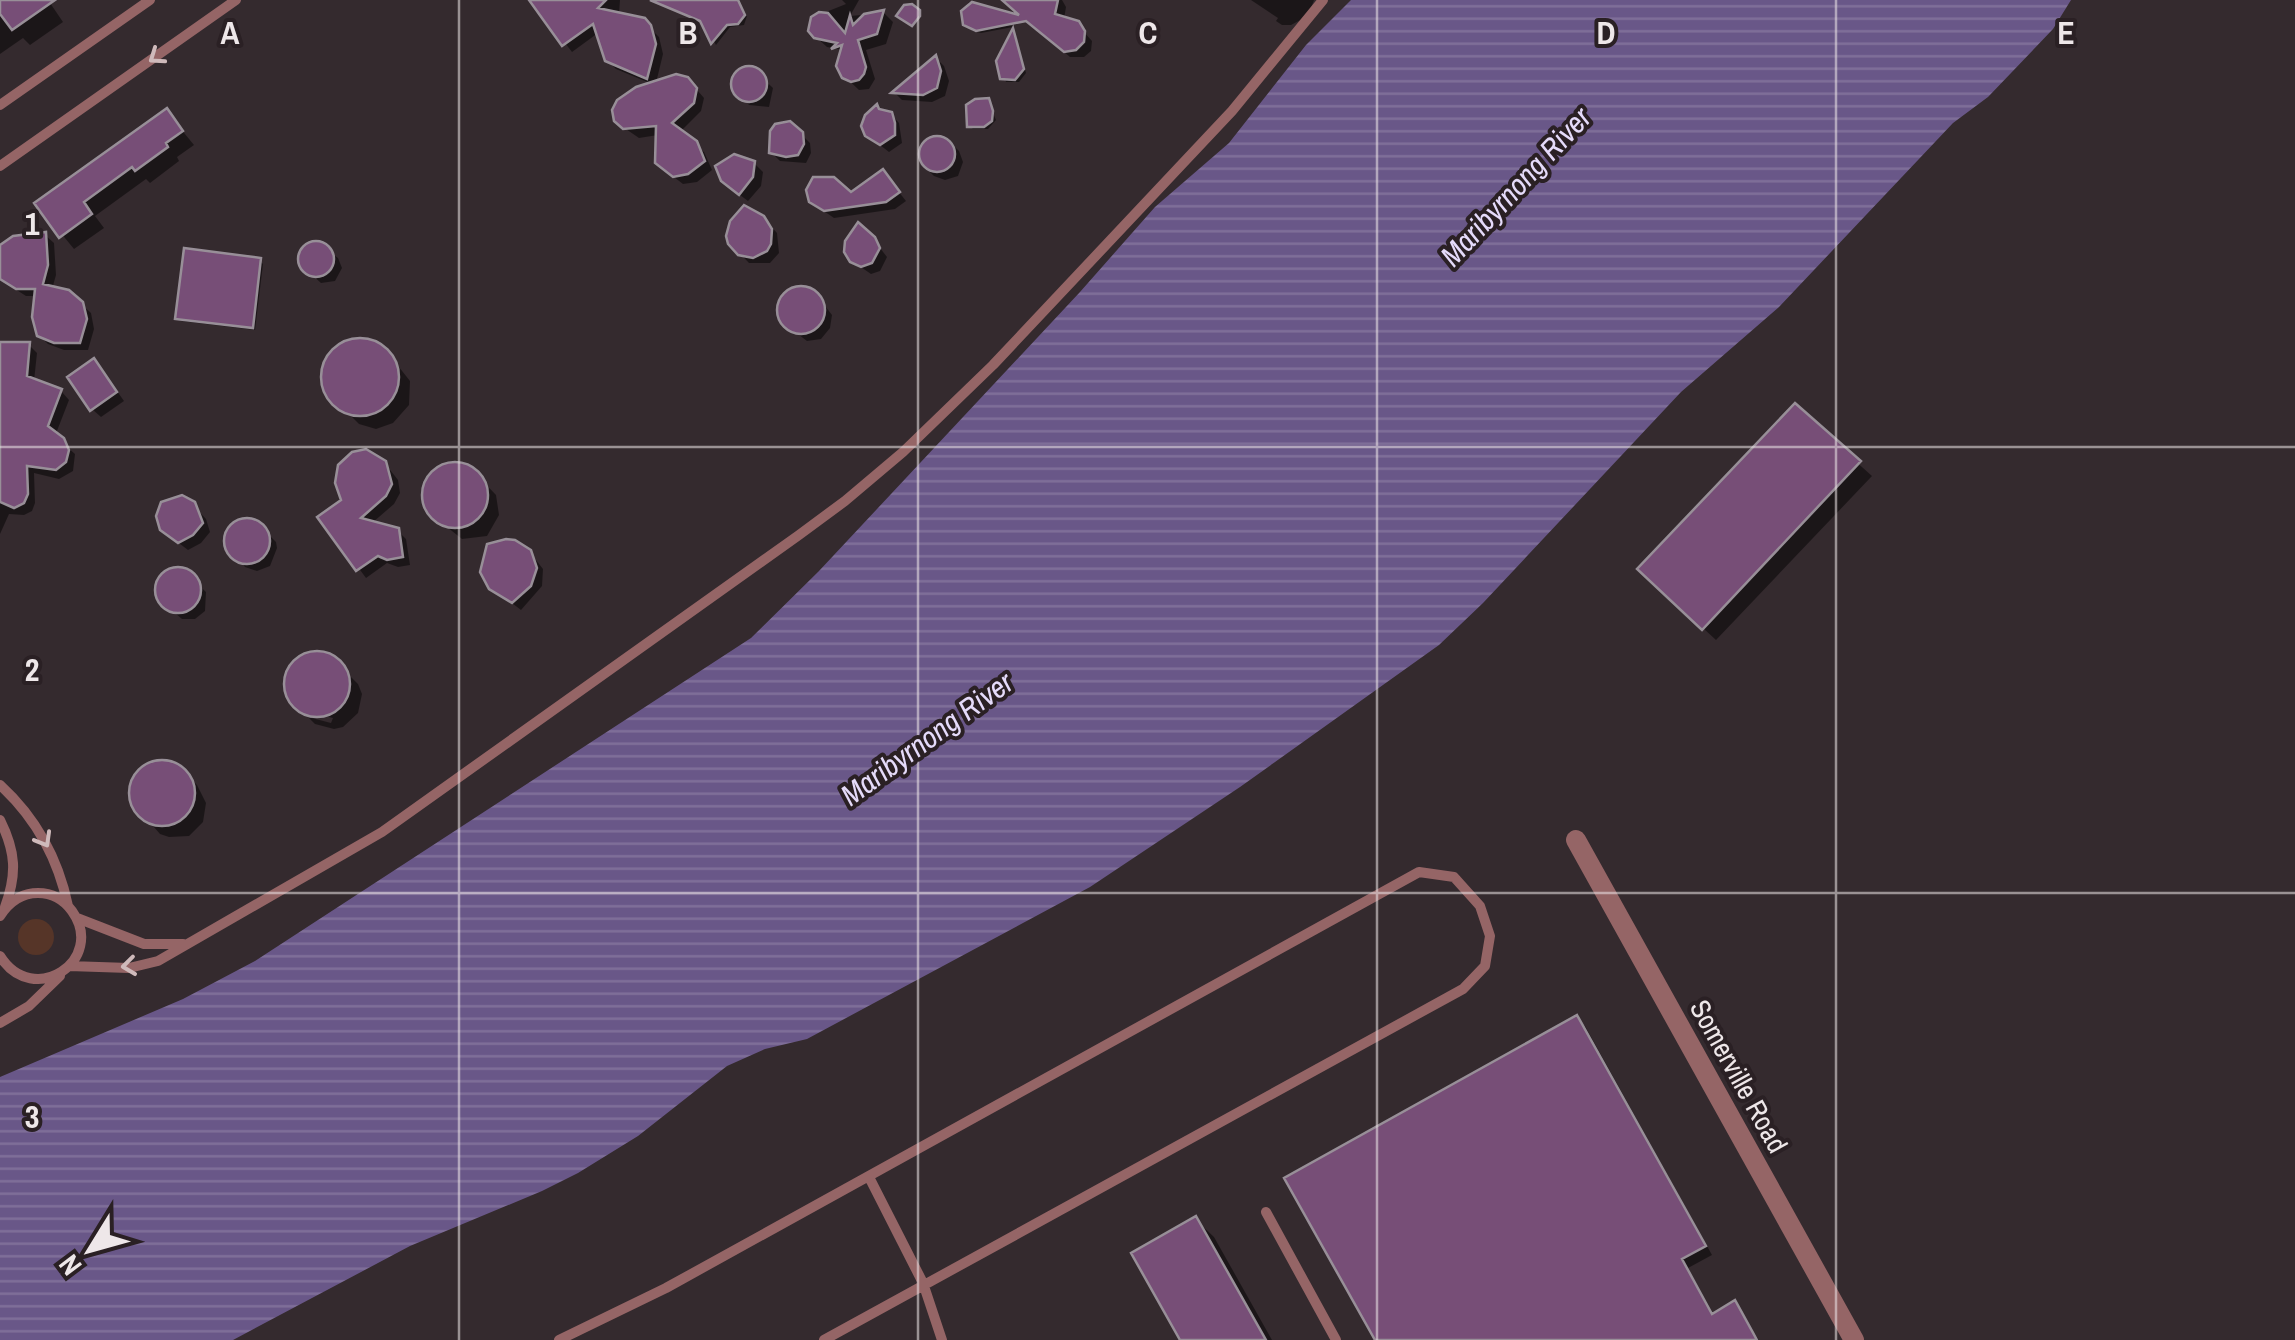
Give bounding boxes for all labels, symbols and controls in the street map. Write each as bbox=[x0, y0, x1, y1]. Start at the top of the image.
text: A bbox=[221, 11, 240, 54]
text: B bbox=[679, 11, 697, 54]
text: C bbox=[1139, 11, 1157, 54]
text: D bbox=[1597, 11, 1615, 54]
text: E bbox=[2057, 11, 2075, 54]
one-way arrow bbox=[149, 45, 168, 63]
water label: Maribyrnong River bbox=[1431, 98, 1600, 274]
text: 1 bbox=[25, 202, 40, 245]
text: 2 bbox=[25, 648, 39, 691]
water label: Maribyrnong River bbox=[832, 662, 1021, 814]
one-way arrow bbox=[32, 829, 51, 847]
one-way arrow bbox=[121, 955, 137, 976]
street label: Somerville Road bbox=[1681, 993, 1797, 1159]
text: 3 bbox=[25, 1095, 39, 1138]
north arrow bbox=[40, 1200, 140, 1300]
text: N bbox=[50, 1247, 90, 1283]

